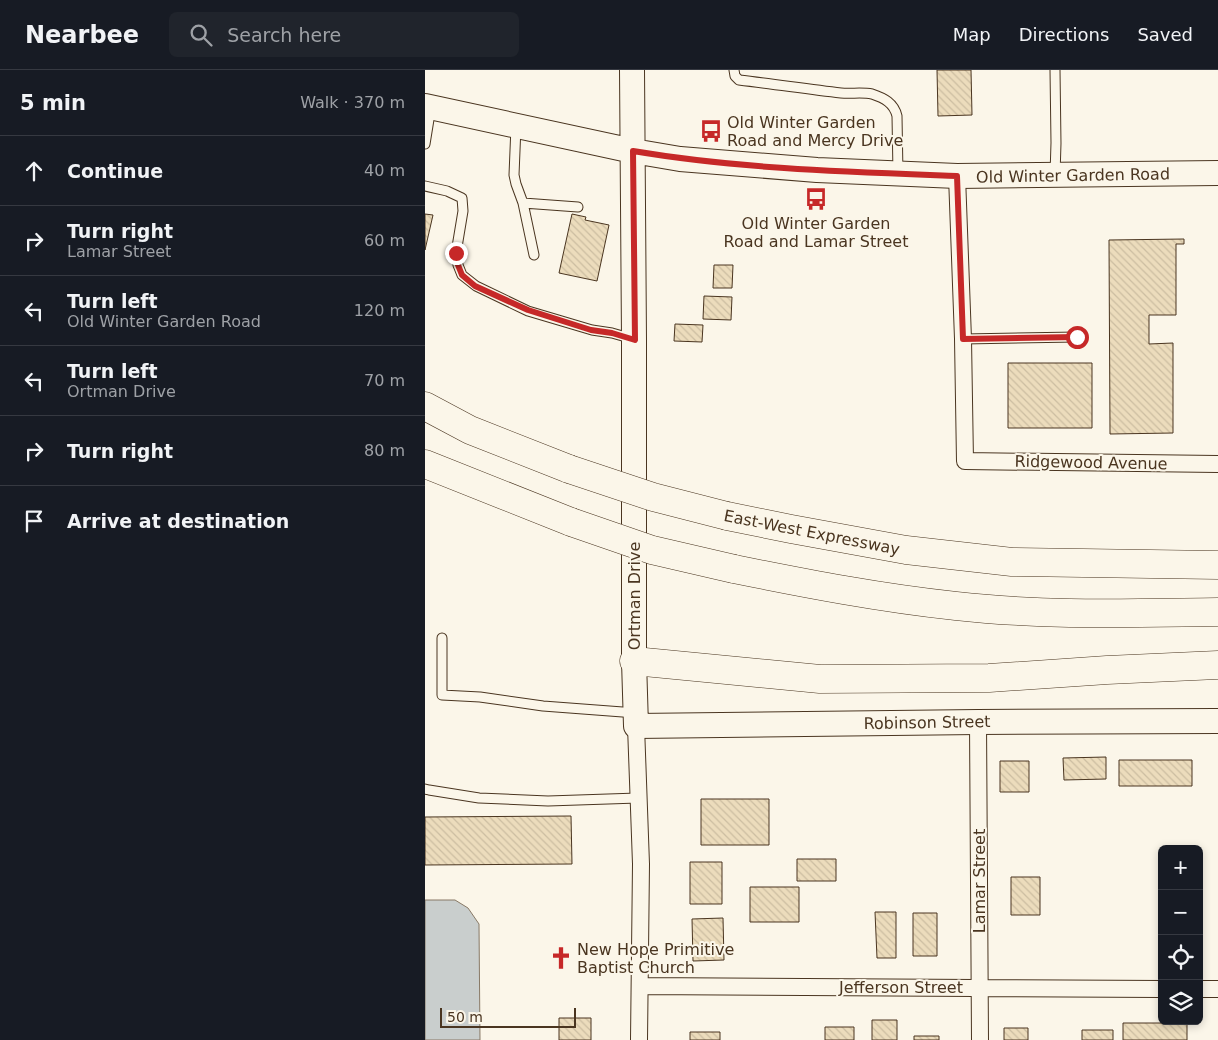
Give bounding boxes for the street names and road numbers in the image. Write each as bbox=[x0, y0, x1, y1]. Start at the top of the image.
street label: Old Winter Garden Road bbox=[976, 164, 1170, 187]
street label: Ridgewood Avenue bbox=[1014, 452, 1168, 473]
street label: East-West Expressway bbox=[722, 506, 902, 559]
street label: Ortman Drive bbox=[625, 542, 644, 650]
street label: Robinson Street bbox=[863, 712, 991, 733]
street label: Lamar Street bbox=[970, 829, 989, 933]
street label: Jefferson Street bbox=[838, 978, 963, 997]

